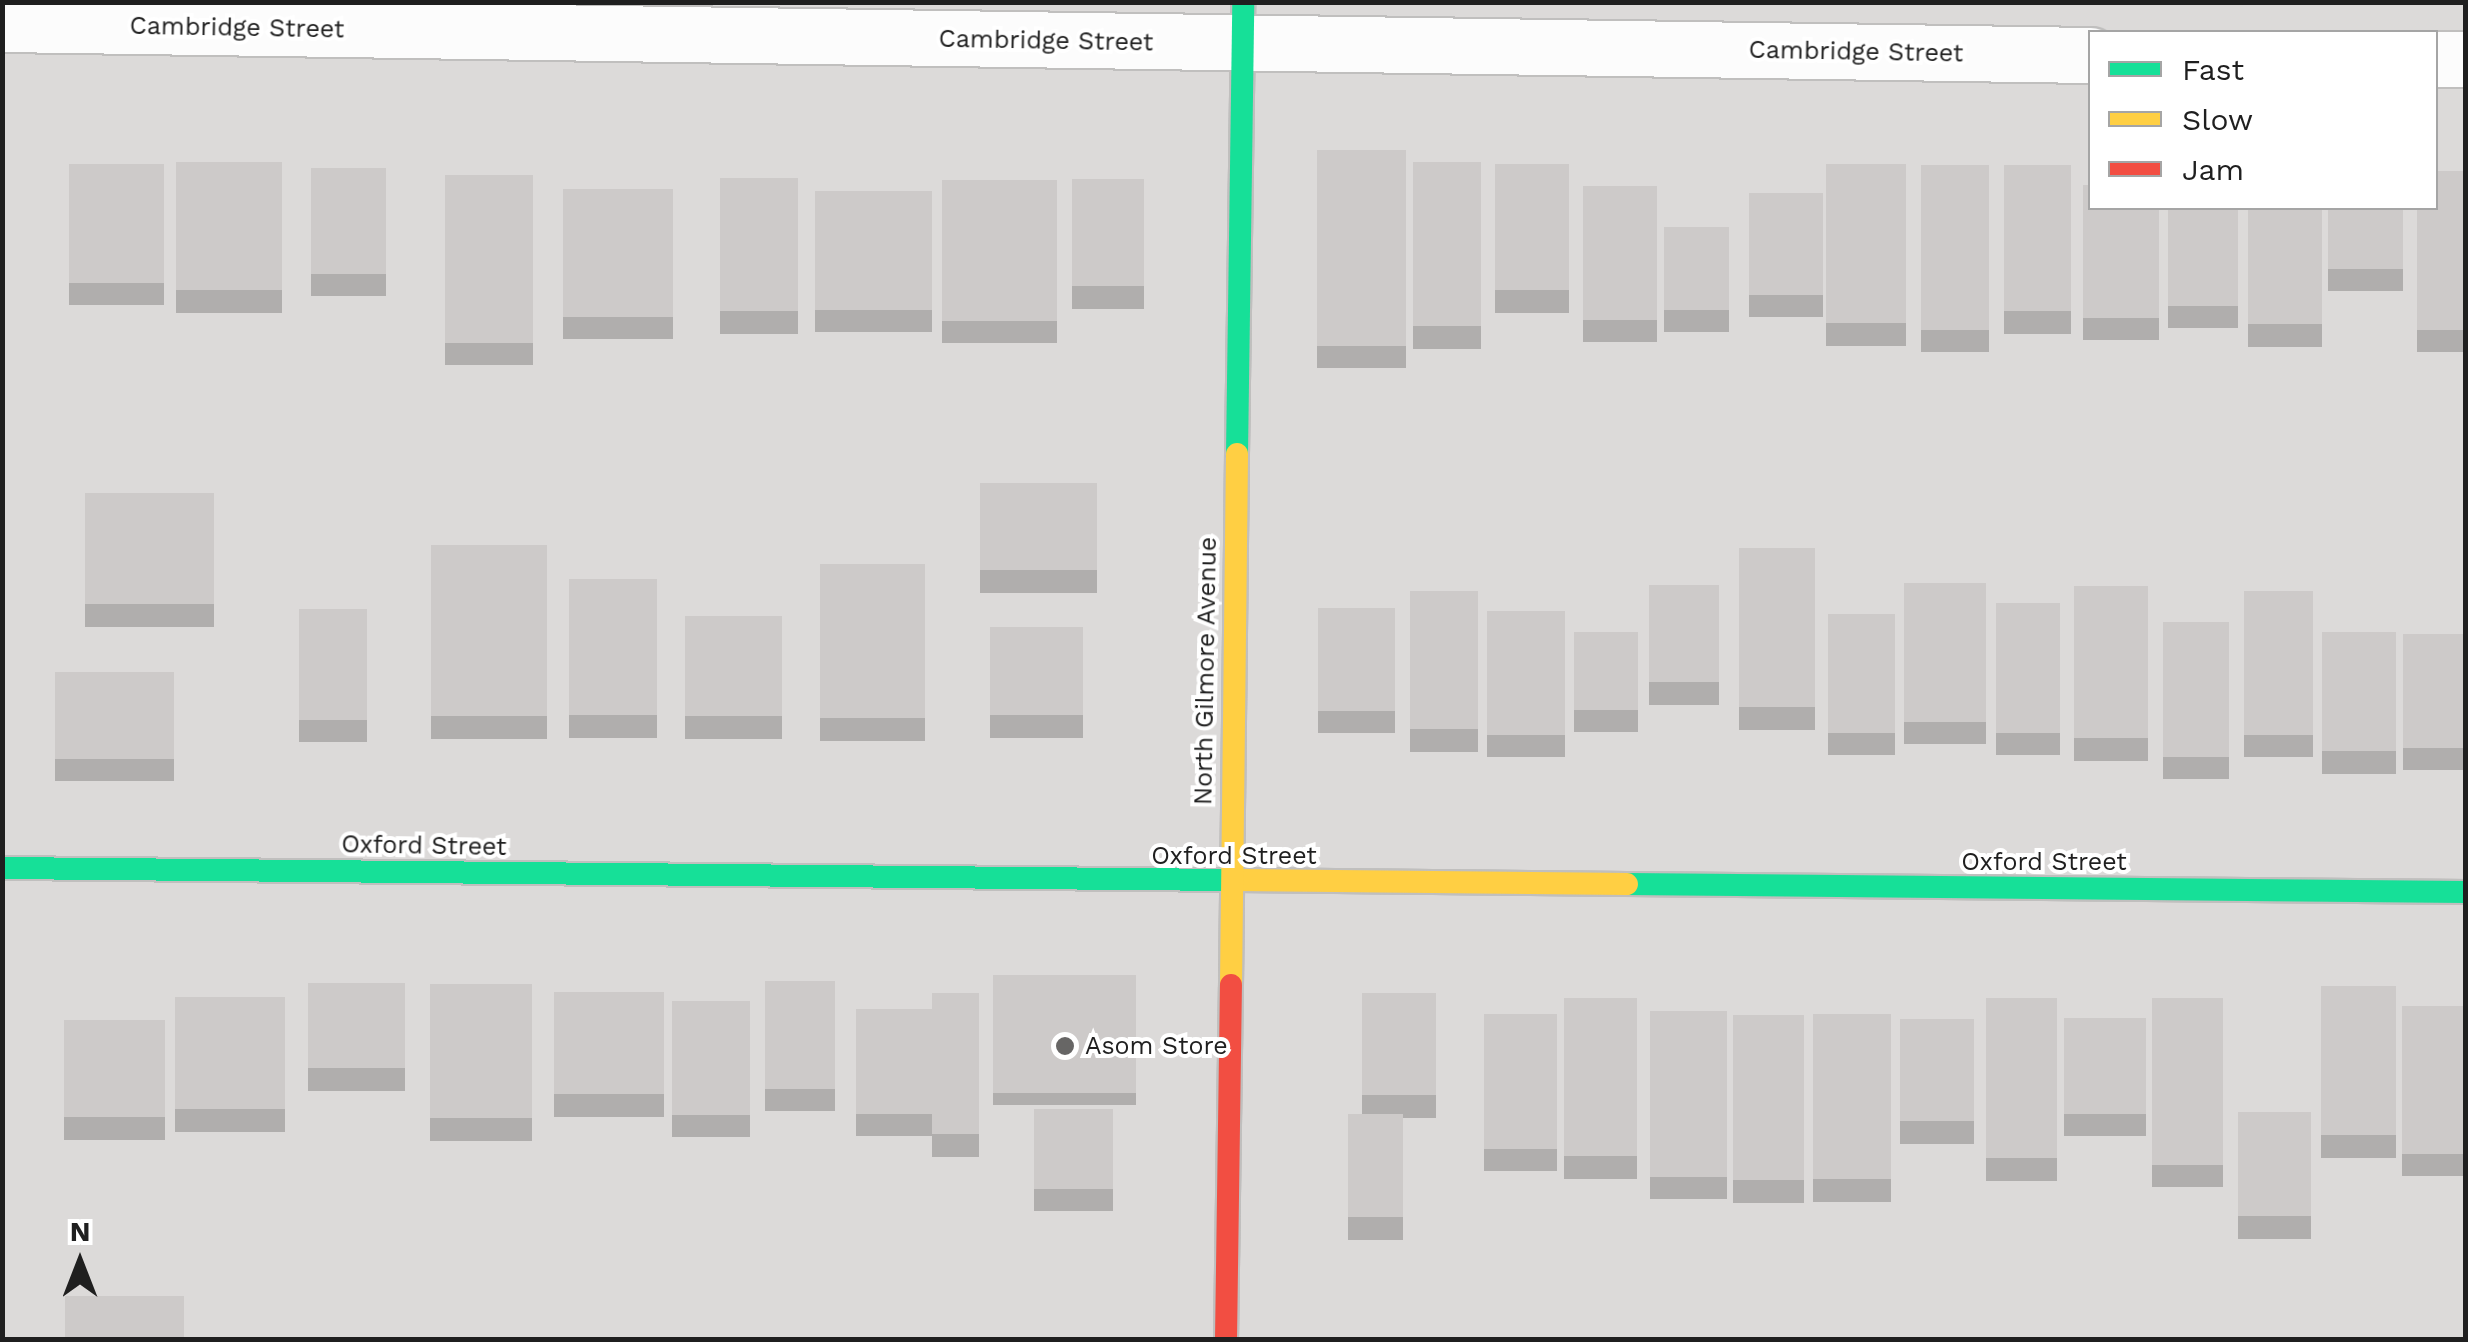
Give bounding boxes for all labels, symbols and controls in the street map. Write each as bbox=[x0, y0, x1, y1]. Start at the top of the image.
street label: Cambridge Street bbox=[129, 11, 345, 45]
street label: Cambridge Street bbox=[938, 24, 1154, 58]
legend bbox=[2088, 30, 2438, 210]
street label: Cambridge Street bbox=[1748, 35, 1964, 69]
text: Fast bbox=[2182, 52, 2244, 87]
text: Slow bbox=[2182, 102, 2253, 137]
text: Jam bbox=[2182, 152, 2244, 187]
street label: North Gilmore Avenue bbox=[1189, 536, 1223, 806]
street label: Oxford Street bbox=[341, 830, 507, 862]
street label: Oxford Street bbox=[1151, 841, 1317, 871]
street label: Oxford Street bbox=[1961, 847, 2127, 877]
place label: Asom Store bbox=[1085, 1031, 1228, 1061]
marker: Asom Store bbox=[1054, 1035, 1076, 1057]
north arrow bbox=[30, 1212, 130, 1312]
text: N bbox=[70, 1215, 90, 1248]

